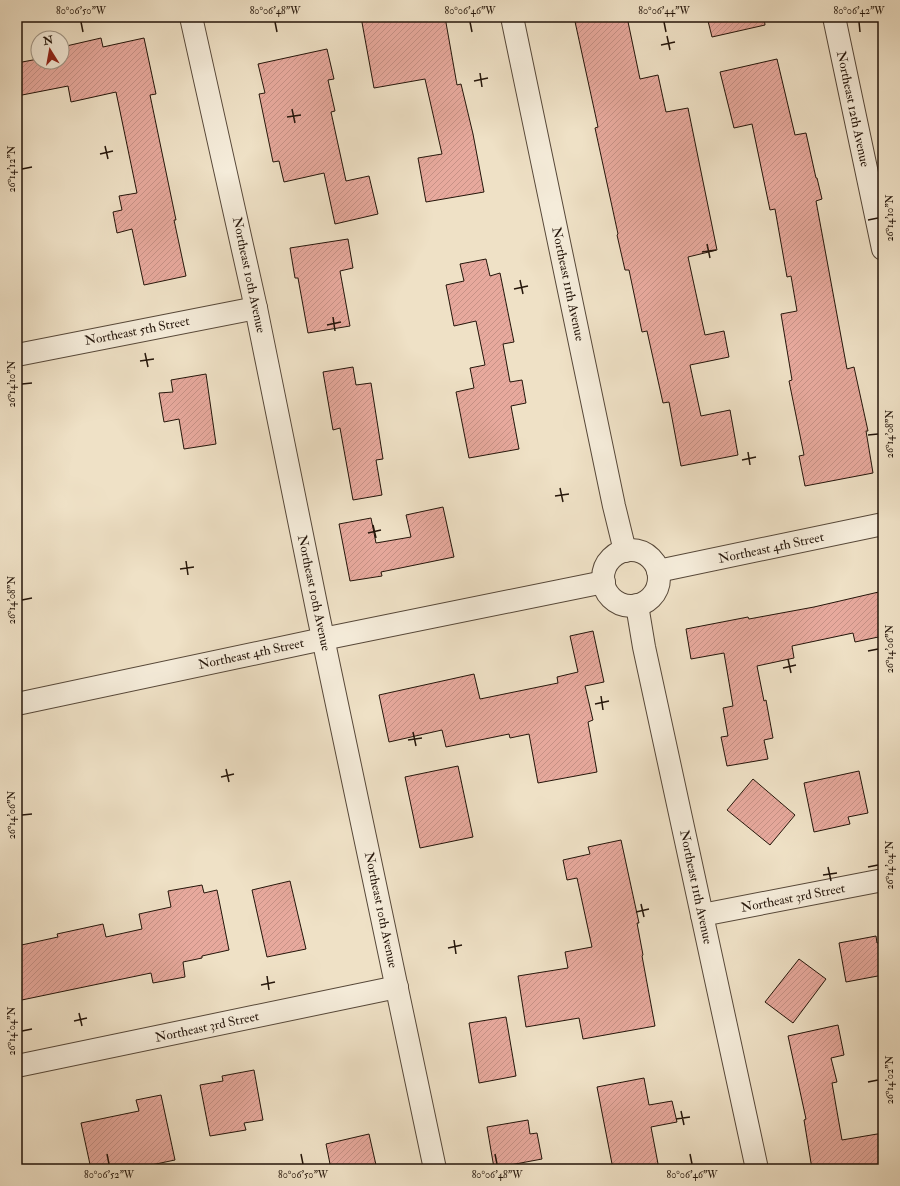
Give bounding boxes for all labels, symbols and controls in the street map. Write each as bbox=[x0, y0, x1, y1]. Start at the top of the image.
text: 80°06'50"W bbox=[56, 5, 107, 17]
text: 80°06'48"W bbox=[250, 5, 301, 17]
text: 80°06'46"W bbox=[444, 5, 496, 17]
text: 80°06'44"W bbox=[638, 5, 691, 17]
text: 80°06'42"W bbox=[833, 5, 885, 17]
north arrow bbox=[30, 30, 70, 70]
text: N bbox=[41, 33, 55, 48]
street label: Northeast 12th Avenue bbox=[833, 49, 873, 169]
text: 26°14'12"N bbox=[6, 145, 18, 193]
text: 26°14'10"N bbox=[884, 194, 896, 242]
street label: Northeast 10th Avenue bbox=[229, 215, 269, 335]
street label: Northeast 11th Avenue bbox=[548, 225, 588, 343]
street label: Northeast 5th Street bbox=[83, 313, 191, 349]
text: 26°14'10"N bbox=[6, 360, 18, 408]
text: 26°14'08"N bbox=[884, 410, 896, 458]
street label: Northeast 4th Street bbox=[717, 529, 825, 567]
street label: Northeast 10th Avenue bbox=[294, 533, 334, 653]
text: 26°14'08"N bbox=[6, 576, 18, 624]
text: 26°14'06"N bbox=[884, 625, 896, 673]
street label: Northeast 4th Street bbox=[197, 635, 305, 673]
text: 26°14'06"N bbox=[6, 791, 18, 839]
street label: Northeast 11th Avenue bbox=[676, 828, 716, 946]
text: 26°14'04"N bbox=[884, 840, 896, 889]
street label: Northeast 10th Avenue bbox=[361, 850, 401, 970]
street label: Northeast 3rd Street bbox=[740, 880, 846, 916]
text: 26°14'04"N bbox=[6, 1006, 18, 1055]
street label: Northeast 3rd Street bbox=[154, 1008, 260, 1046]
text: 26°14'02"N bbox=[884, 1056, 896, 1104]
text: 80°06'52"W bbox=[84, 1169, 135, 1181]
text: 80°06'50"W bbox=[278, 1169, 329, 1181]
text: 80°06'48"W bbox=[472, 1169, 523, 1181]
text: 80°06'46"W bbox=[666, 1169, 718, 1181]

